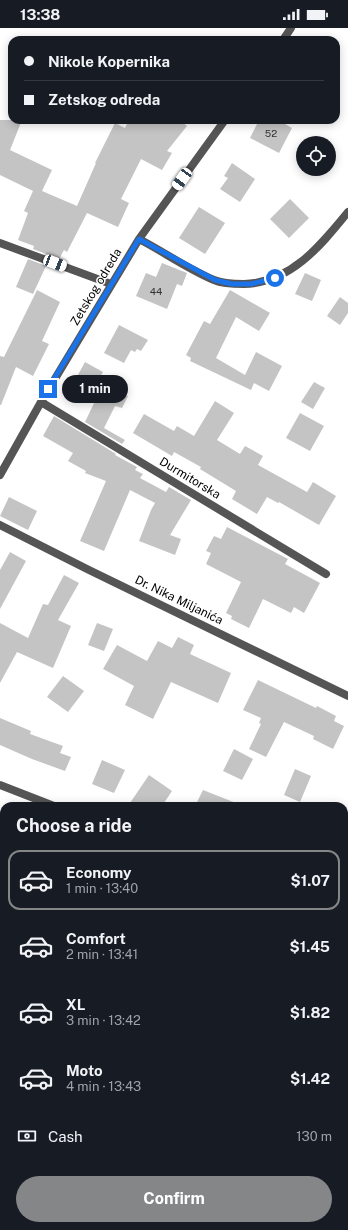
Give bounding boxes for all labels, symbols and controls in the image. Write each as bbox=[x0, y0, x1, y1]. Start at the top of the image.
text: 13:38 bbox=[20, 6, 60, 23]
text: Nikole Kopernika bbox=[48, 53, 170, 70]
text: Zetskog odreda bbox=[48, 91, 160, 108]
house number: 52 bbox=[265, 127, 277, 139]
map controls bbox=[296, 136, 336, 176]
button: locate bbox=[296, 136, 336, 176]
car bbox=[170, 166, 194, 192]
street label: Zetskog odreda bbox=[68, 246, 124, 328]
car bbox=[42, 253, 68, 273]
route start bbox=[266, 269, 284, 287]
house number: 44 bbox=[150, 285, 162, 297]
callout: 1 min bbox=[62, 375, 128, 403]
route end bbox=[39, 380, 57, 398]
text: 1 min bbox=[79, 381, 111, 396]
street label: Durmitorska bbox=[157, 454, 223, 502]
street label: Dr. Nika Miljanića bbox=[133, 573, 225, 627]
text: Choose a ride bbox=[16, 815, 132, 836]
icon: car bbox=[18, 862, 54, 898]
text: Economy bbox=[66, 864, 131, 881]
text: $1.07 bbox=[291, 872, 330, 889]
text: 1 min · 13:40 bbox=[66, 881, 138, 896]
icon: car bbox=[18, 928, 54, 964]
text: Comfort bbox=[66, 930, 126, 947]
text: $1.45 bbox=[290, 938, 330, 955]
text: 2 min · 13:41 bbox=[66, 947, 138, 962]
icon: car bbox=[18, 994, 54, 1030]
text: XL bbox=[66, 996, 85, 1013]
text: $1.82 bbox=[290, 1004, 330, 1021]
text: 3 min · 13:42 bbox=[66, 1013, 141, 1028]
icon: car bbox=[18, 1060, 54, 1096]
text: Moto bbox=[66, 1062, 103, 1079]
text: $1.42 bbox=[290, 1070, 330, 1087]
text: 4 min · 13:43 bbox=[66, 1079, 141, 1094]
icon: cash bbox=[16, 1125, 38, 1147]
text: Cash bbox=[48, 1128, 83, 1145]
text: 130 m bbox=[296, 1129, 332, 1144]
button: Confirm bbox=[16, 1176, 332, 1222]

